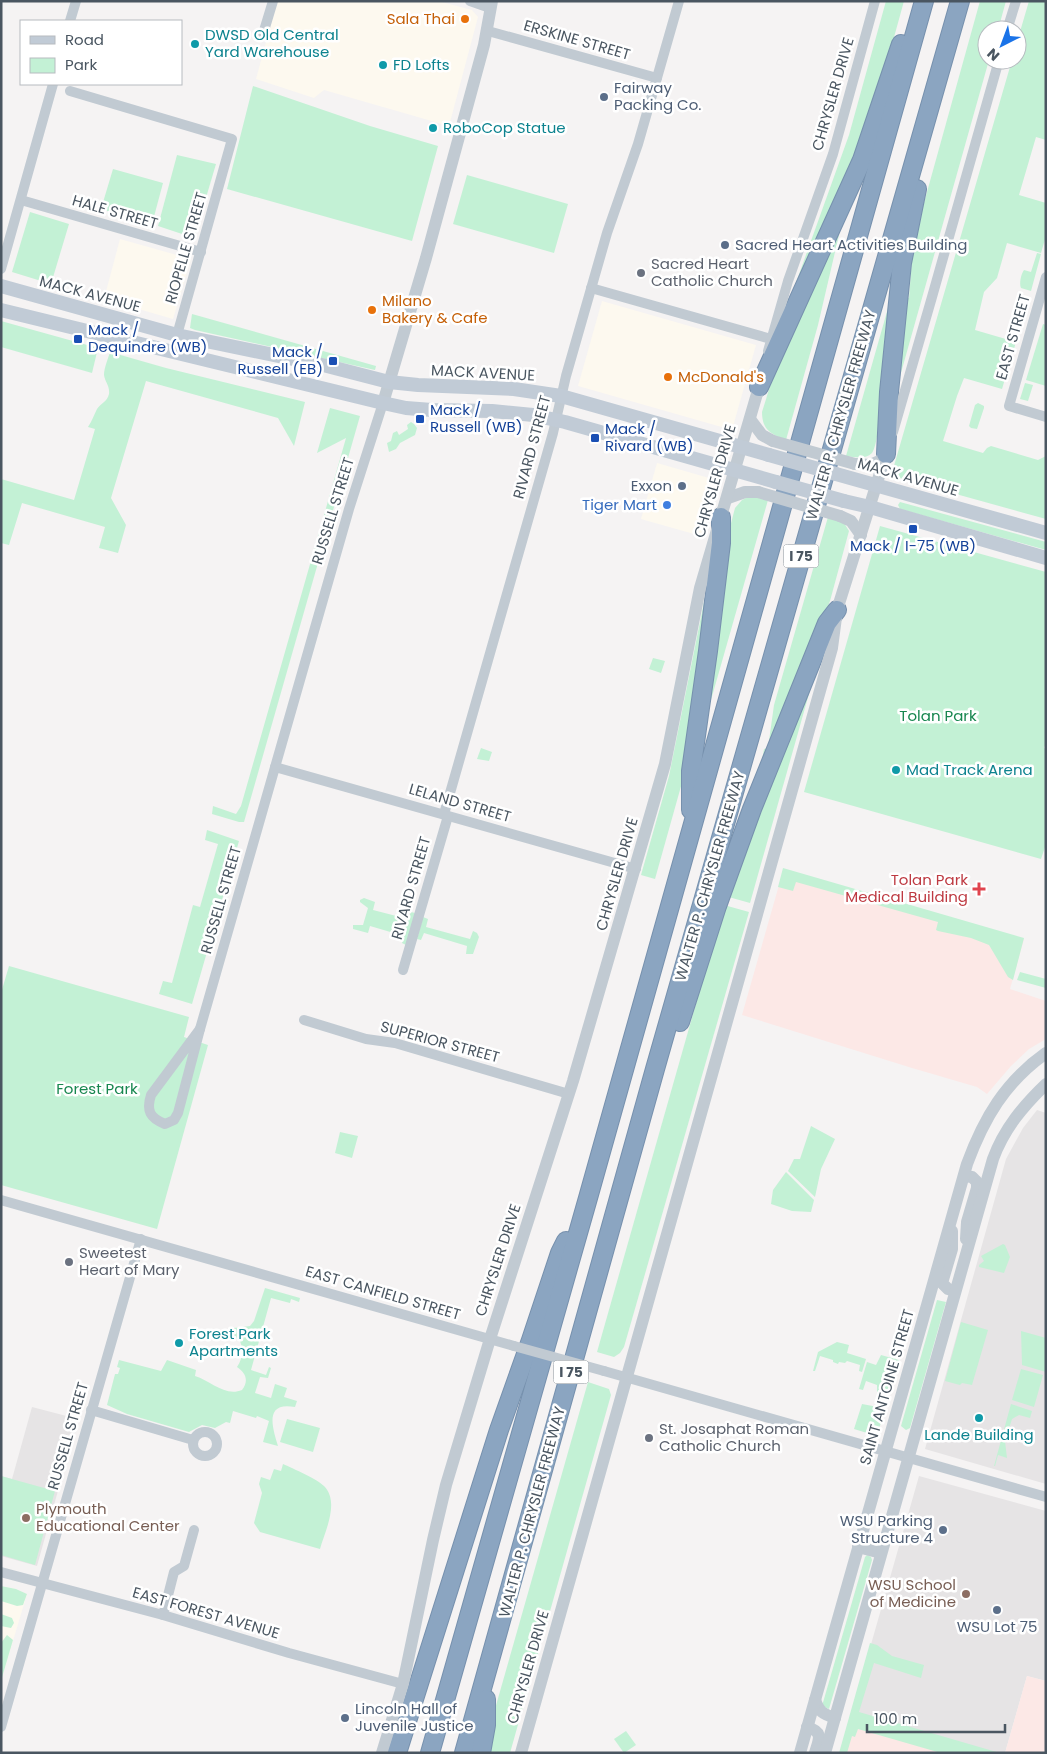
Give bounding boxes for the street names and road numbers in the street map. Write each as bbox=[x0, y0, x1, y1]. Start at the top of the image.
street label: ERSKINE STREET bbox=[521, 14, 633, 65]
street label: CHRYSLER DRIVE bbox=[806, 35, 859, 153]
street label: HALE STREET bbox=[70, 189, 160, 234]
street label: RIOPELLE STREET bbox=[160, 190, 211, 306]
street label: MACK AVENUE bbox=[37, 270, 143, 317]
street label: EAST STREET bbox=[990, 292, 1035, 382]
street label: WALTER P. CHRYSLER FREEWAY bbox=[800, 307, 881, 522]
street label: MACK AVENUE bbox=[431, 359, 535, 386]
street label: RIVARD STREET bbox=[508, 393, 555, 501]
street label: CHRYSLER DRIVE bbox=[688, 422, 741, 540]
street label: MACK AVENUE bbox=[855, 452, 961, 501]
street label: RUSSELL STREET bbox=[306, 455, 359, 567]
road number: I 75 bbox=[784, 544, 818, 568]
street label: WALTER P. CHRYSLER FREEWAY bbox=[669, 768, 750, 983]
street label: LELAND STREET bbox=[407, 778, 514, 827]
street label: CHRYSLER DRIVE bbox=[590, 815, 643, 933]
street label: RIVARD STREET bbox=[386, 834, 435, 942]
street label: RUSSELL STREET bbox=[195, 844, 246, 956]
street label: SUPERIOR STREET bbox=[378, 1016, 502, 1068]
street label: CHRYSLER DRIVE bbox=[469, 1201, 526, 1319]
street label: EAST CANFIELD STREET bbox=[303, 1260, 463, 1325]
street label: SAINT ANTOINE STREET bbox=[854, 1306, 919, 1467]
road number: I 75 bbox=[554, 1360, 588, 1384]
street label: RUSSELL STREET bbox=[42, 1380, 93, 1492]
street label: WALTER P. CHRYSLER FREEWAY bbox=[493, 1404, 570, 1620]
street label: EAST FOREST AVENUE bbox=[130, 1581, 282, 1644]
street label: CHRYSLER DRIVE bbox=[501, 1608, 554, 1726]

